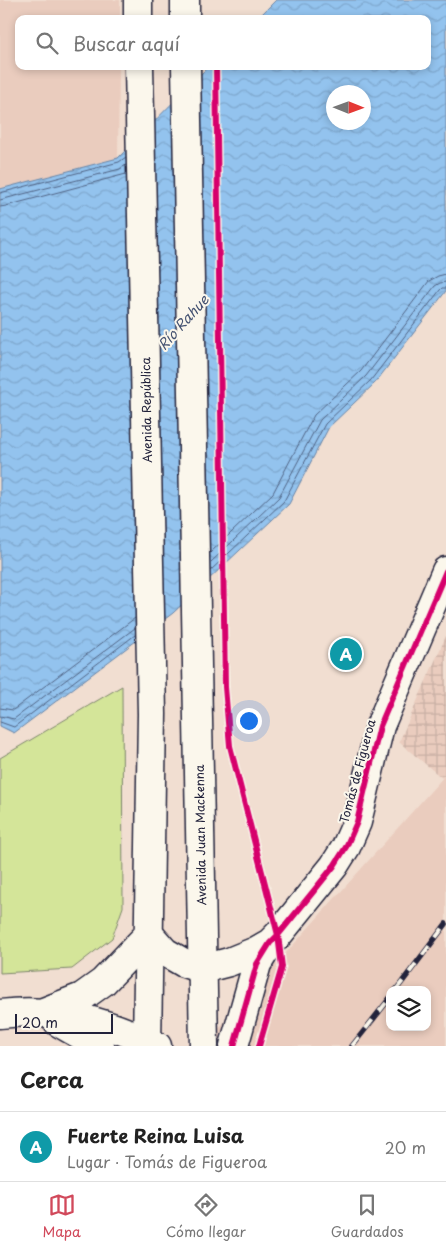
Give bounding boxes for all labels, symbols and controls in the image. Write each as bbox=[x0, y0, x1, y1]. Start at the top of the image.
search box bbox=[15, 15, 431, 70]
icon: search bbox=[33, 29, 61, 57]
text: Buscar aquí bbox=[73, 29, 180, 57]
north arrow bbox=[326, 85, 371, 130]
water label: Río Rahue bbox=[153, 289, 214, 354]
street label: Avenida República bbox=[136, 356, 156, 463]
pin: A bbox=[330, 635, 362, 673]
your location bbox=[236, 708, 262, 734]
street label: Tomás de Figueroa bbox=[334, 717, 380, 825]
street label: Avenida Juan Mackenna bbox=[190, 764, 210, 906]
map controls bbox=[386, 986, 431, 1031]
button: layers bbox=[386, 986, 431, 1031]
scale bar bbox=[15, 1011, 112, 1034]
text: 20 m bbox=[22, 1012, 58, 1033]
text: Cerca bbox=[20, 1063, 84, 1095]
text: Fuerte Reina Luisa bbox=[67, 1121, 244, 1149]
text: A bbox=[30, 1135, 42, 1159]
text: 20 m bbox=[385, 1135, 426, 1159]
text: Lugar · Tomás de Figueroa bbox=[67, 1149, 267, 1173]
tab: Mapa bbox=[42, 1191, 81, 1242]
tab: Cómo llegar bbox=[166, 1191, 246, 1242]
tab: Guardados bbox=[331, 1191, 404, 1242]

